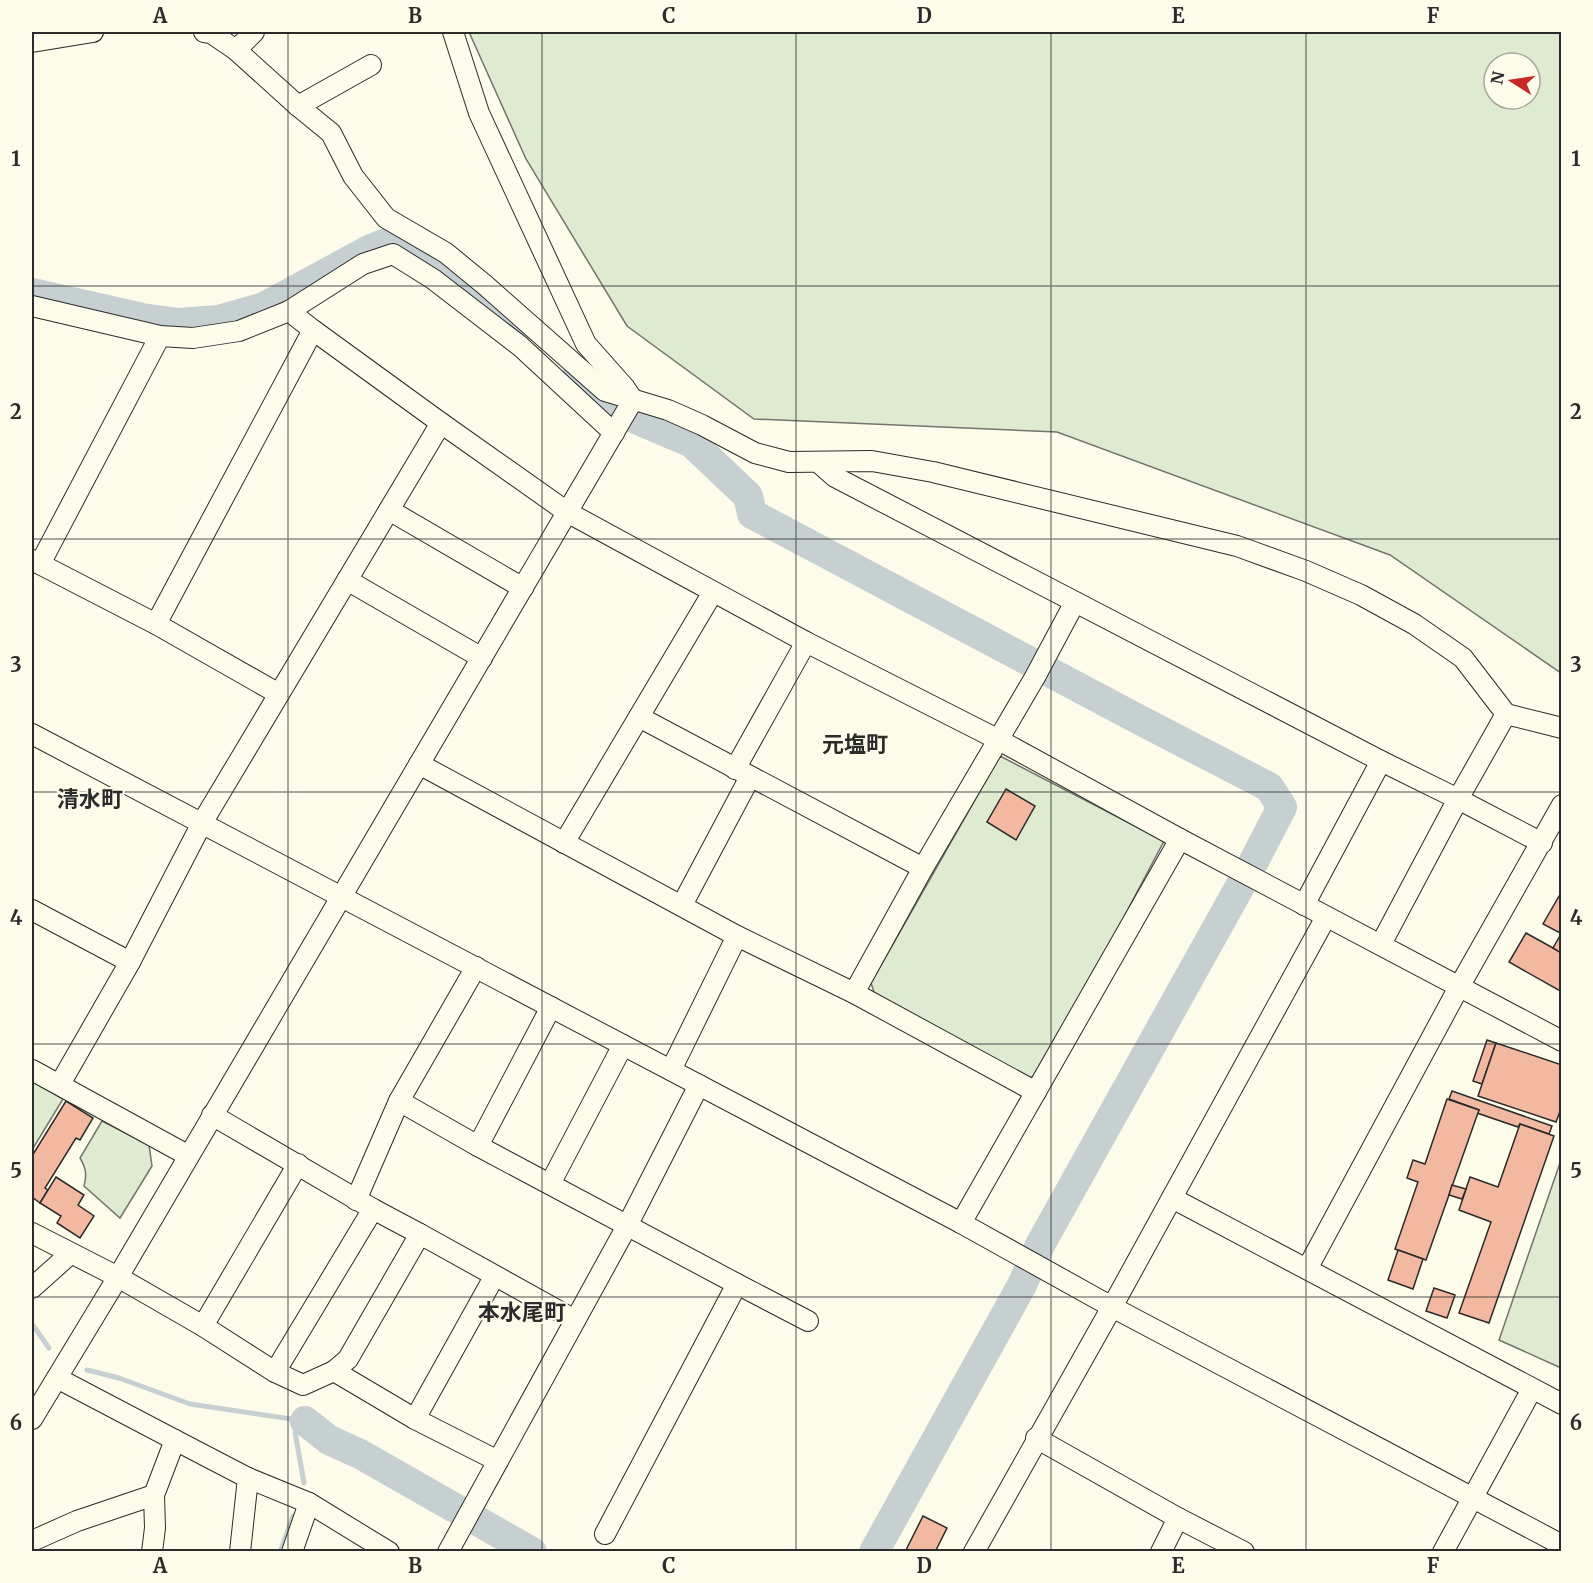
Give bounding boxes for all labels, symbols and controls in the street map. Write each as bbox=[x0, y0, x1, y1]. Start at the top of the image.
text: A bbox=[152, 3, 168, 28]
text: B bbox=[408, 3, 422, 28]
text: C bbox=[662, 3, 676, 28]
text: D bbox=[916, 3, 932, 28]
text: E bbox=[1171, 3, 1185, 28]
text: F bbox=[1427, 3, 1440, 28]
north arrow bbox=[1482, 51, 1542, 111]
text: N bbox=[1486, 69, 1508, 86]
text: 1 bbox=[11, 146, 21, 171]
text: 1 bbox=[1571, 146, 1581, 171]
text: 2 bbox=[10, 399, 22, 424]
text: 2 bbox=[1570, 399, 1582, 424]
text: 3 bbox=[10, 652, 22, 677]
text: 3 bbox=[1570, 652, 1582, 677]
district label: 元塩町 bbox=[822, 730, 888, 758]
district label: 清水町 bbox=[57, 785, 123, 813]
text: 4 bbox=[10, 905, 23, 930]
text: 4 bbox=[1570, 905, 1583, 930]
text: 5 bbox=[10, 1158, 22, 1183]
text: 5 bbox=[1570, 1158, 1582, 1183]
district label: 本水尾町 bbox=[478, 1298, 566, 1326]
text: 6 bbox=[10, 1410, 22, 1435]
text: 6 bbox=[1570, 1410, 1582, 1435]
text: A bbox=[152, 1553, 168, 1578]
text: B bbox=[408, 1553, 422, 1578]
text: C bbox=[662, 1553, 676, 1578]
text: D bbox=[916, 1553, 932, 1578]
text: E bbox=[1171, 1553, 1185, 1578]
text: F bbox=[1427, 1553, 1440, 1578]

